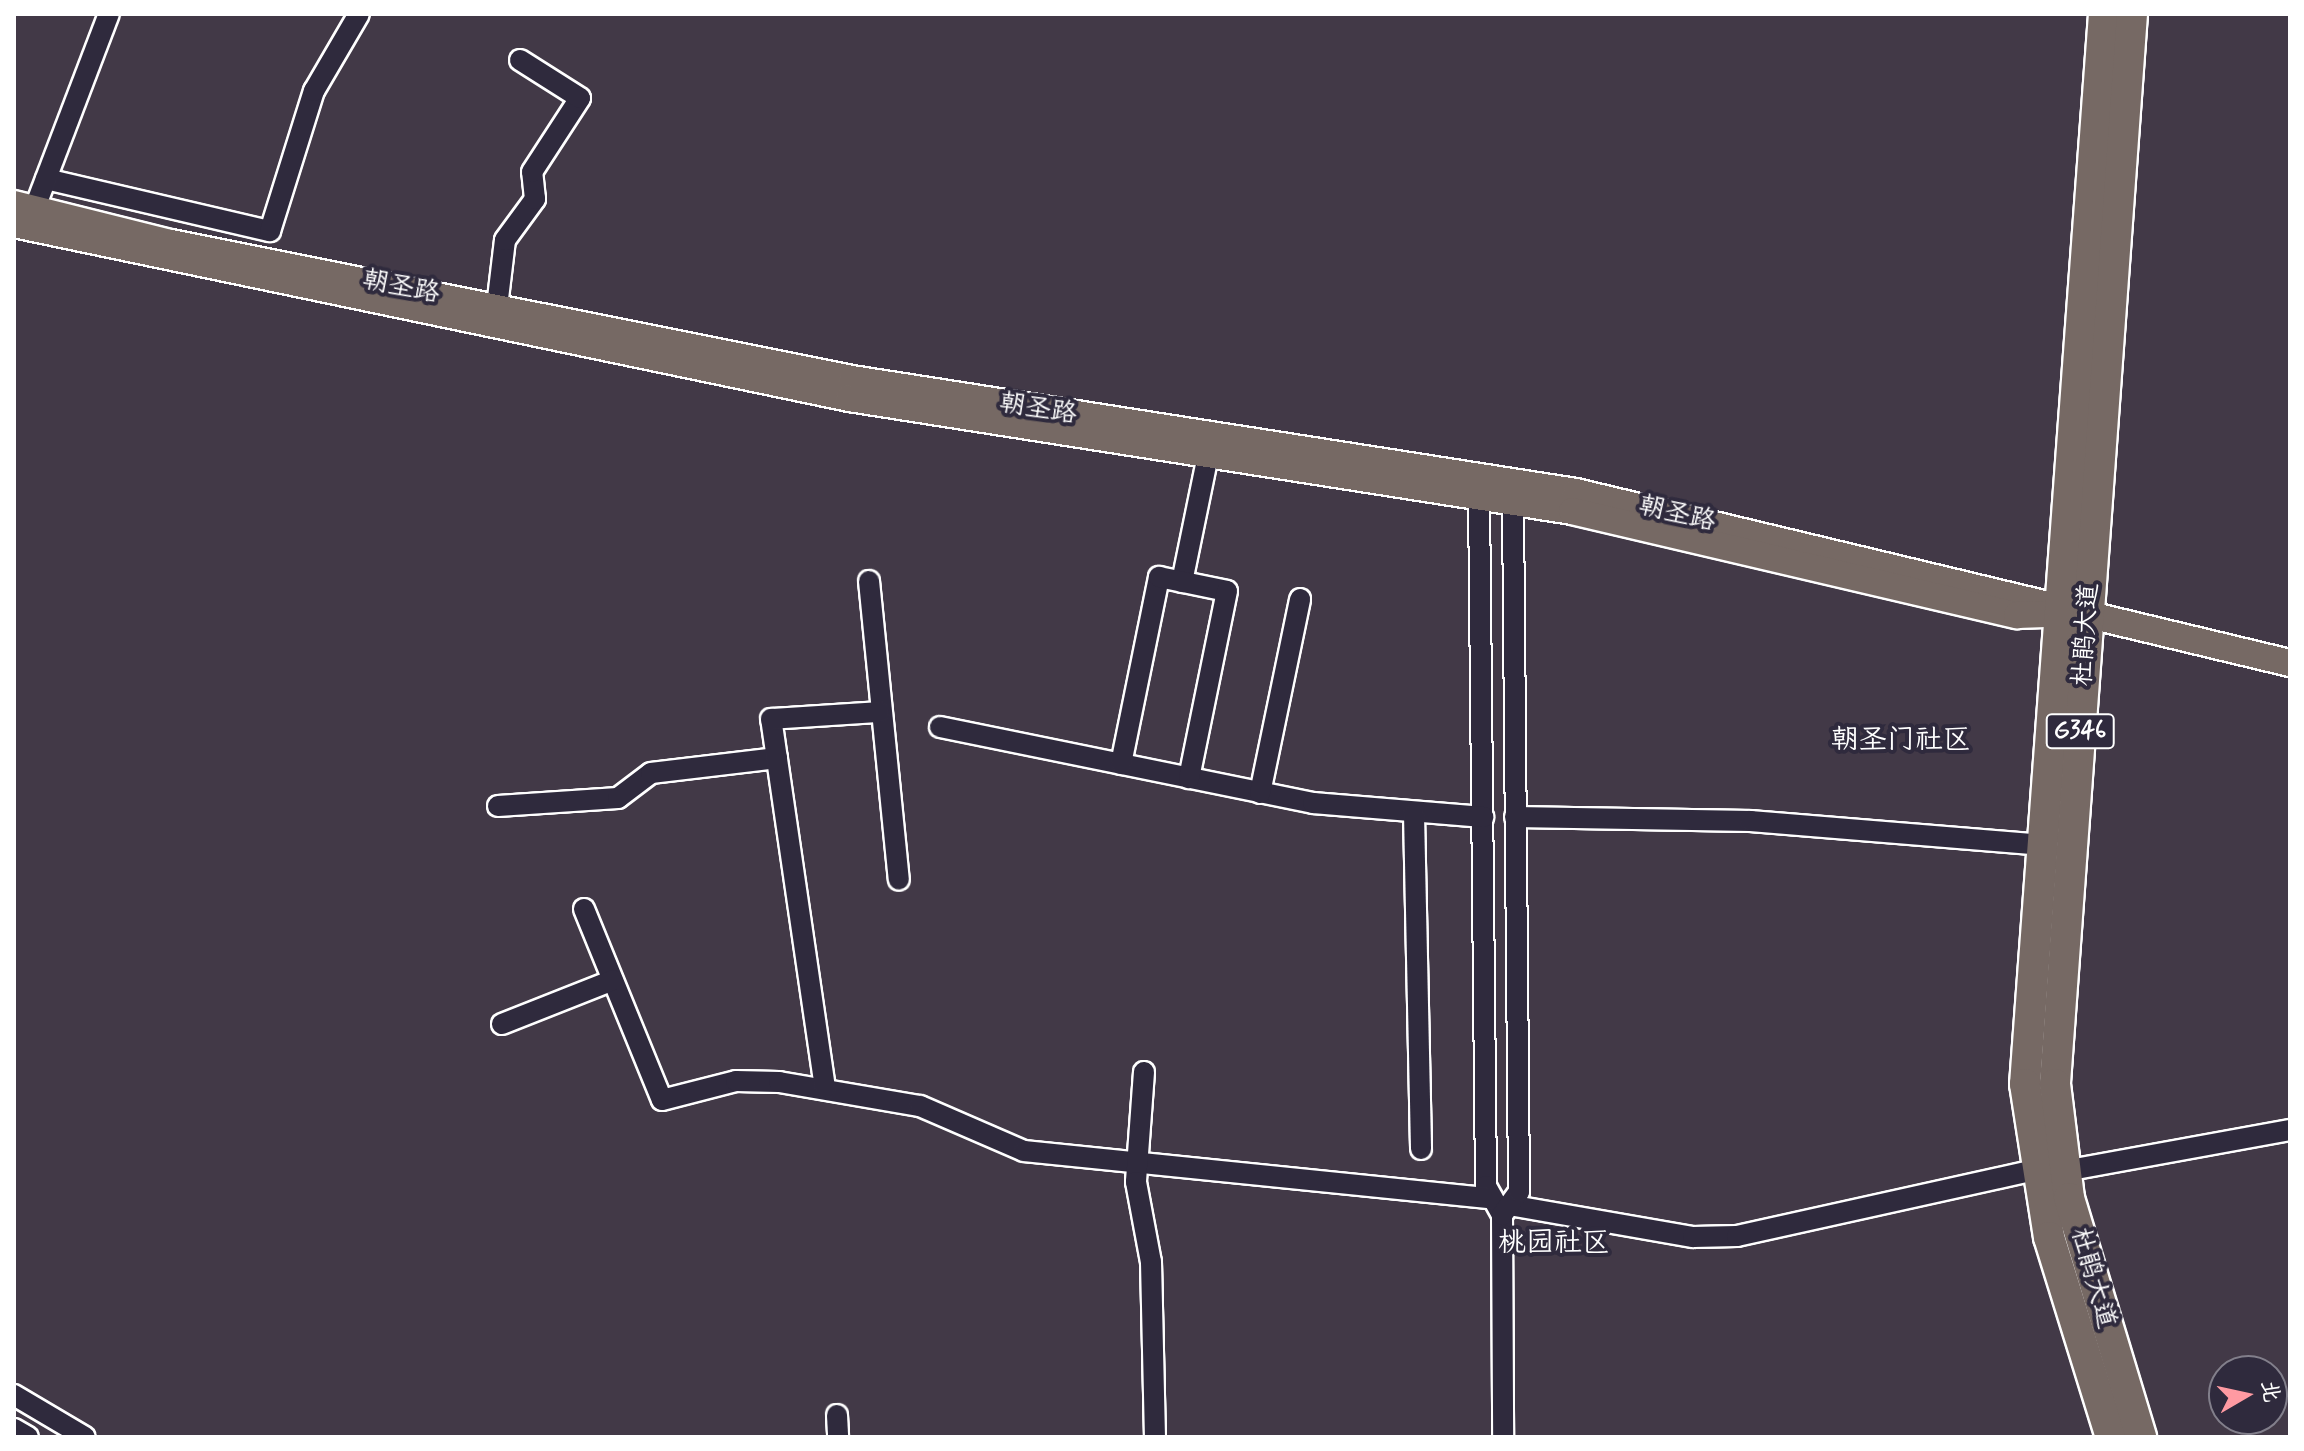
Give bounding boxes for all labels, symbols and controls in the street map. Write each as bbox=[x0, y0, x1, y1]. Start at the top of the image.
street label: 朝圣路 bbox=[360, 265, 442, 311]
street label: 朝圣路 bbox=[997, 388, 1079, 432]
street label: 朝圣路 bbox=[1635, 491, 1719, 539]
street label: 杜鹃大道 bbox=[2068, 582, 2106, 688]
road number: G346 bbox=[2044, 711, 2116, 751]
district label: 朝圣门社区 bbox=[1831, 724, 1971, 758]
street label: 杜鹃大道 bbox=[2063, 1224, 2121, 1332]
district label: 桃园社区 bbox=[1498, 1227, 1610, 1261]
north arrow bbox=[2208, 1355, 2288, 1435]
text: 北 bbox=[2254, 1378, 2285, 1405]

